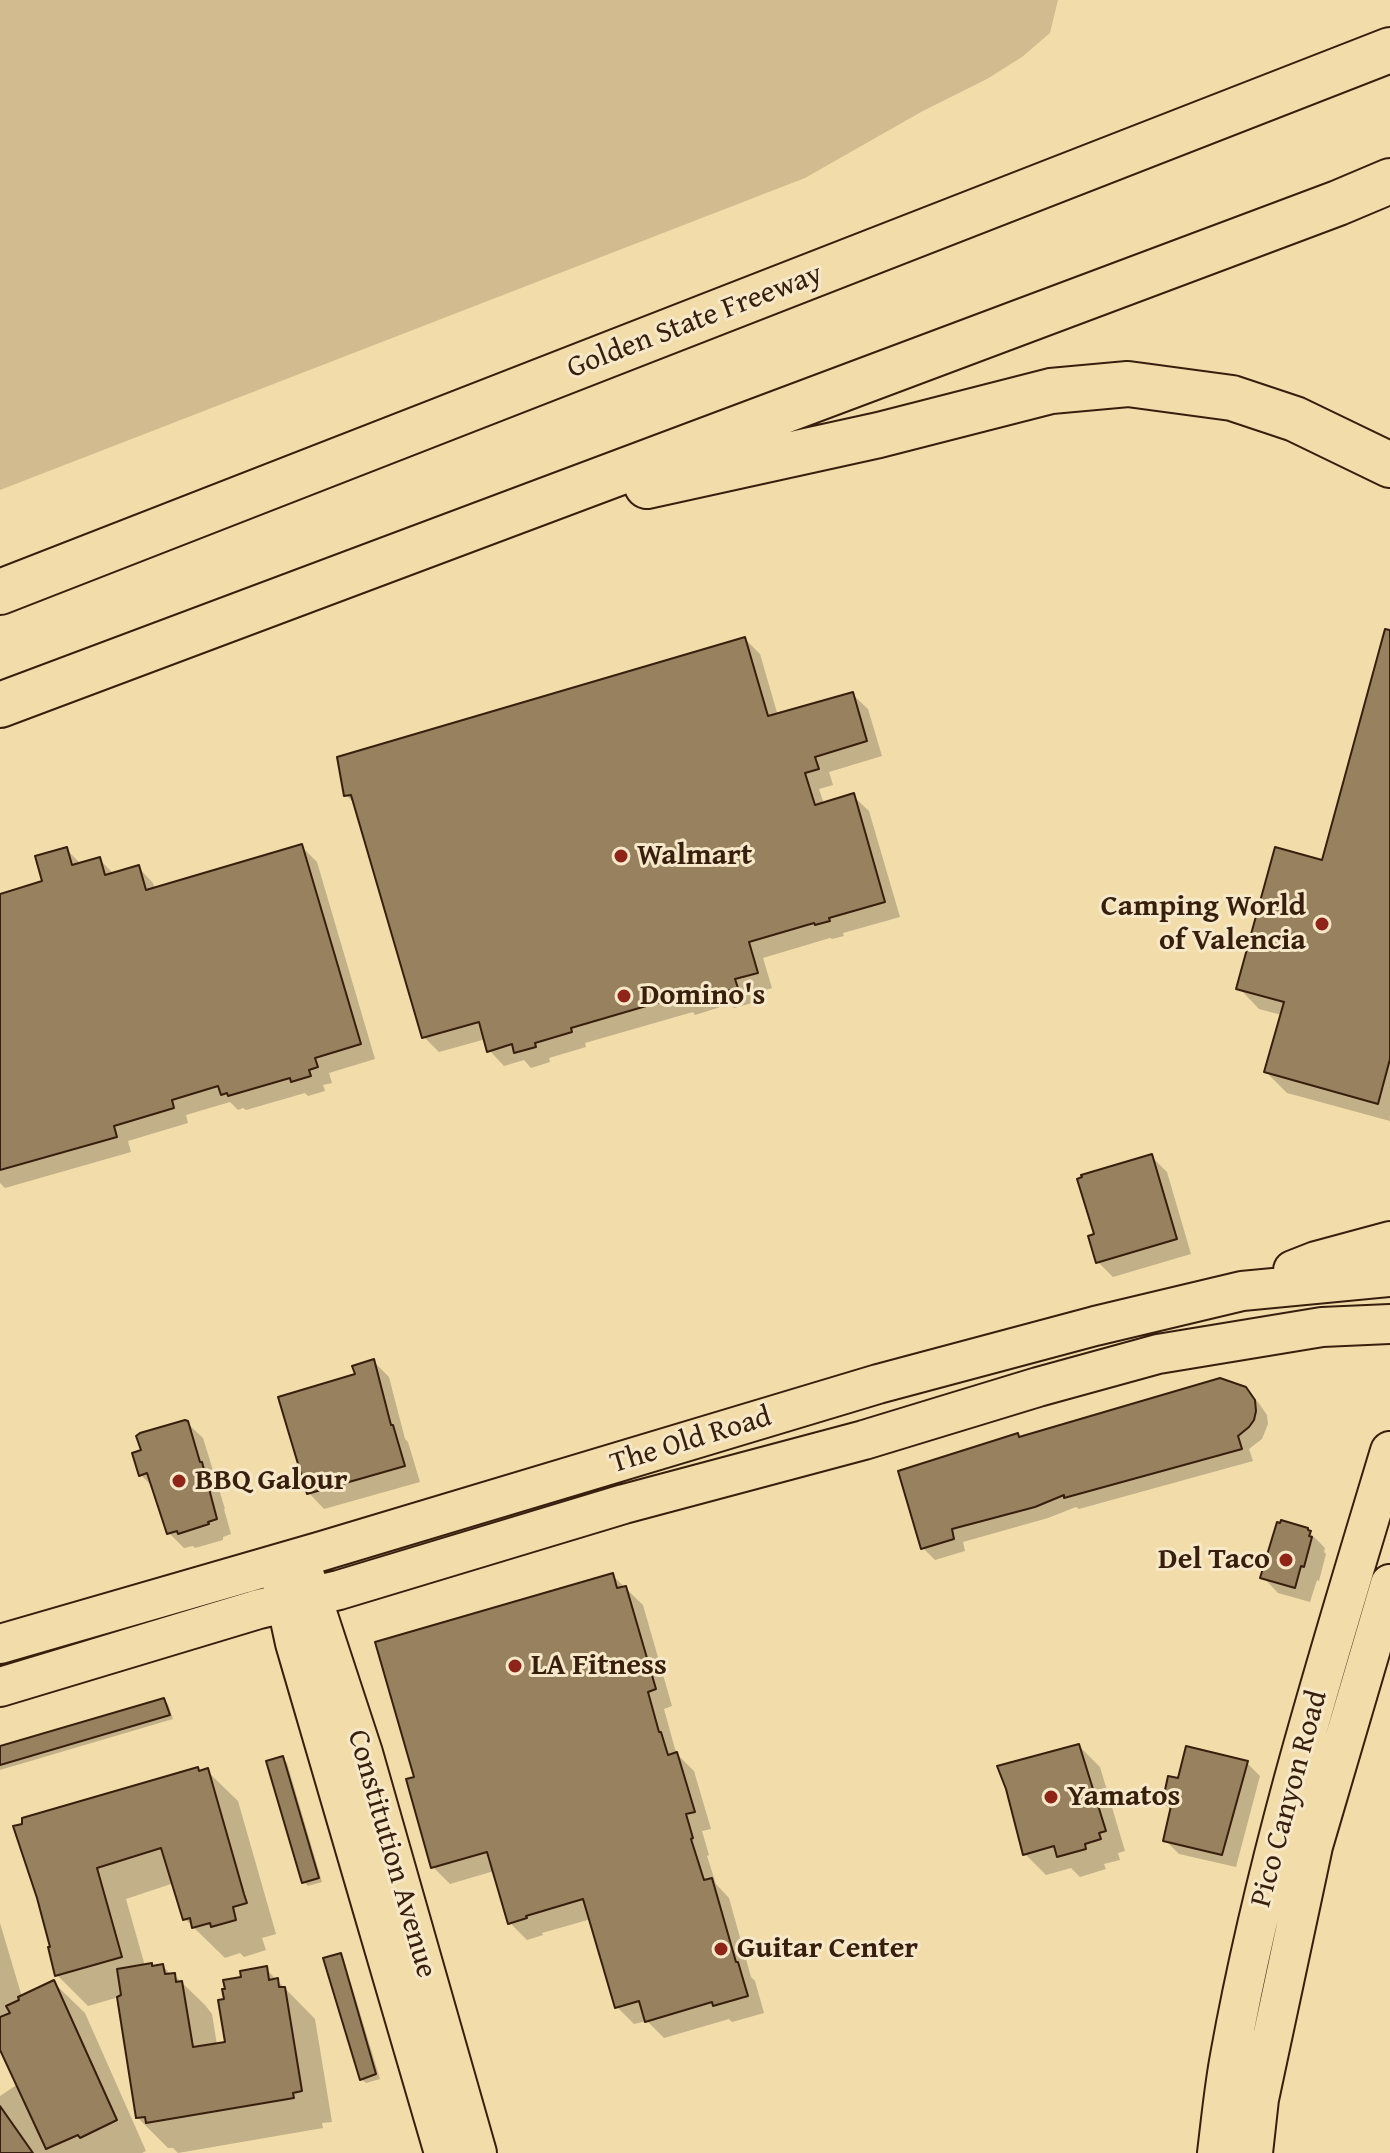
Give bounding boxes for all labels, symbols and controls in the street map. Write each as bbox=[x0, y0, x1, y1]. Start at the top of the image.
street label: Golden State Freeway bbox=[562, 257, 828, 387]
place label: Walmart bbox=[637, 838, 752, 874]
marker: Walmart bbox=[612, 847, 630, 865]
place label: Camping World of Valencia bbox=[1101, 889, 1306, 960]
marker: Camping World of Valencia bbox=[1313, 915, 1331, 933]
place label: Domino's bbox=[640, 978, 765, 1014]
marker: Domino's bbox=[615, 987, 633, 1005]
street label: The Old Road bbox=[606, 1399, 776, 1483]
place label: BBQ Galour bbox=[195, 1463, 347, 1499]
marker: BBQ Galour bbox=[170, 1472, 188, 1490]
place label: Del Taco bbox=[1158, 1542, 1270, 1578]
marker: Del Taco bbox=[1277, 1551, 1295, 1569]
place label: LA Fitness bbox=[531, 1648, 667, 1684]
marker: LA Fitness bbox=[506, 1657, 524, 1675]
street label: Pico Canyon Road bbox=[1244, 1687, 1336, 1911]
street label: Constitution Avenue bbox=[338, 1726, 444, 1982]
place label: Yamatos bbox=[1067, 1779, 1180, 1815]
marker: Yamatos bbox=[1042, 1788, 1060, 1806]
place label: Guitar Center bbox=[737, 1931, 918, 1967]
marker: Guitar Center bbox=[712, 1940, 730, 1958]

